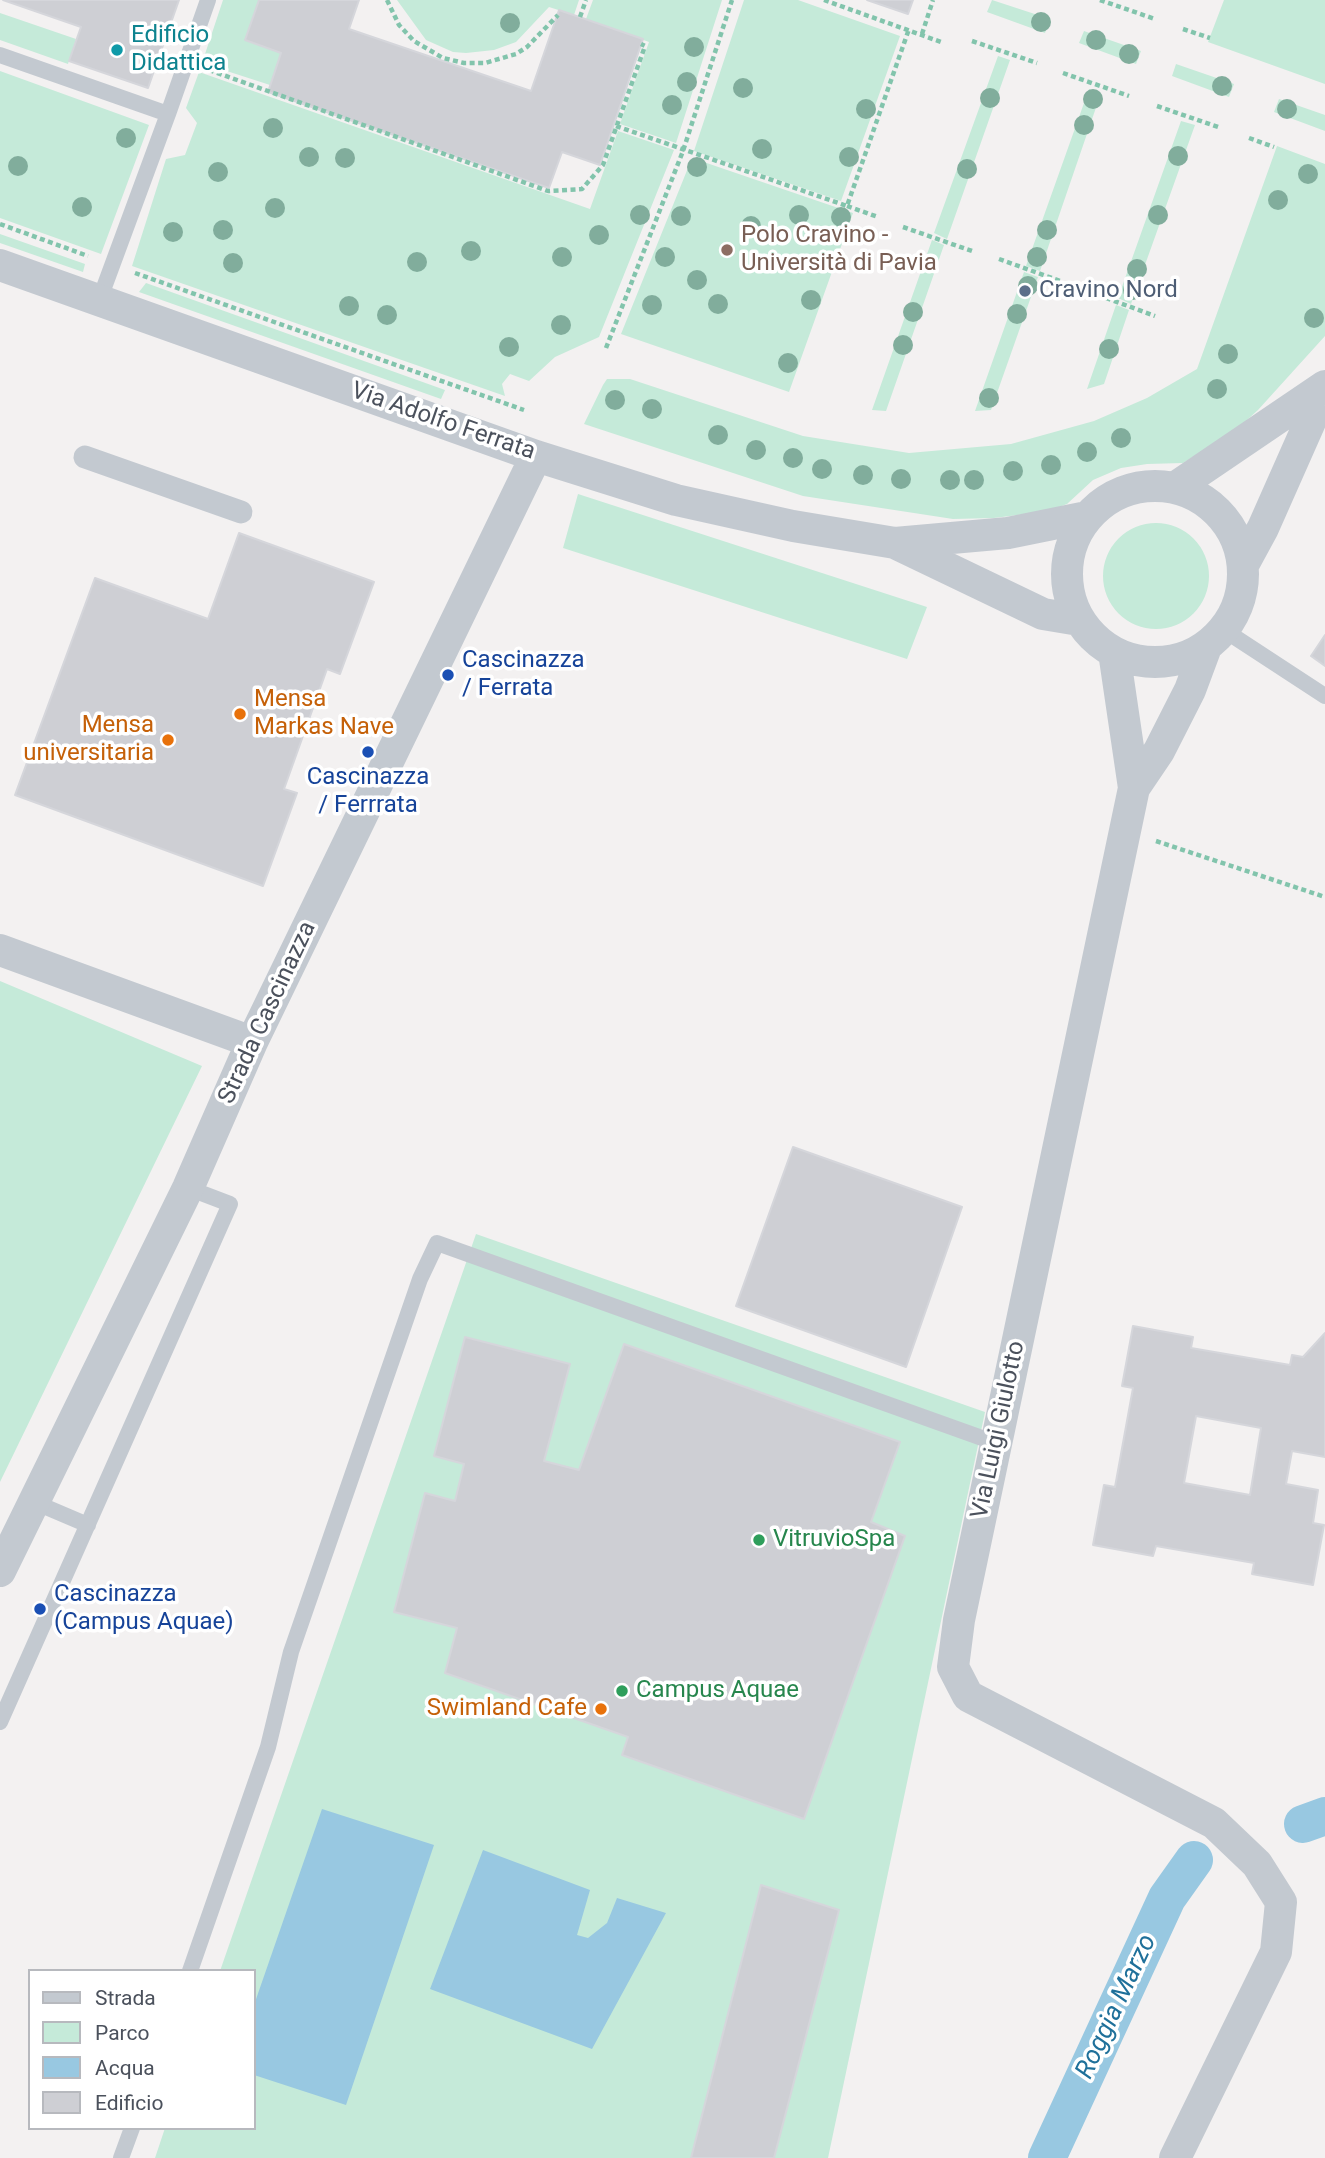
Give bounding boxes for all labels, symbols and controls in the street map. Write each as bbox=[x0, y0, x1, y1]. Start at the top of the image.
place label: Edificio Didattica bbox=[131, 22, 226, 78]
marker: Edificio Didattica bbox=[109, 42, 125, 58]
place label: Polo Cravino - Università di Pavia bbox=[741, 222, 937, 278]
marker: Polo Cravino - Università di Pavia bbox=[719, 242, 735, 258]
place label: Cravino Nord bbox=[1039, 277, 1178, 305]
marker: Cravino Nord bbox=[1017, 283, 1033, 299]
street label: Via Adolfo Ferrata bbox=[347, 377, 539, 467]
place label: Cascinazza / Ferrata bbox=[462, 647, 585, 703]
marker: Cascinazza / Ferrata bbox=[440, 667, 456, 683]
place label: Mensa Markas Nave bbox=[254, 686, 394, 742]
marker: Mensa Markas Nave bbox=[232, 706, 248, 722]
place label: Mensa universitaria bbox=[23, 712, 154, 768]
marker: Mensa universitaria bbox=[160, 732, 176, 748]
marker: Cascinazza / Ferrrata bbox=[360, 744, 376, 760]
place label: Cascinazza / Ferrrata bbox=[307, 764, 429, 820]
street label: Strada Cascinazza bbox=[213, 917, 323, 1109]
street label: Via Luigi Giulotto bbox=[966, 1339, 1032, 1521]
place label: VitruvioSpa bbox=[773, 1526, 895, 1554]
marker: VitruvioSpa bbox=[751, 1532, 767, 1548]
place label: Cascinazza (Campus Aquae) bbox=[54, 1581, 234, 1637]
marker: Cascinazza (Campus Aquae) bbox=[32, 1601, 48, 1617]
place label: Campus Aquae bbox=[636, 1677, 799, 1705]
marker: Campus Aquae bbox=[614, 1683, 630, 1699]
place label: Swimland Cafe bbox=[427, 1695, 587, 1723]
marker: Swimland Cafe bbox=[593, 1701, 609, 1717]
water label: Roggia Marzo bbox=[1070, 1930, 1164, 2084]
legend bbox=[28, 1969, 256, 2130]
text: Strada bbox=[95, 1986, 156, 2010]
text: Parco bbox=[95, 2021, 149, 2045]
text: Acqua bbox=[95, 2056, 155, 2080]
text: Edificio bbox=[95, 2091, 163, 2115]

